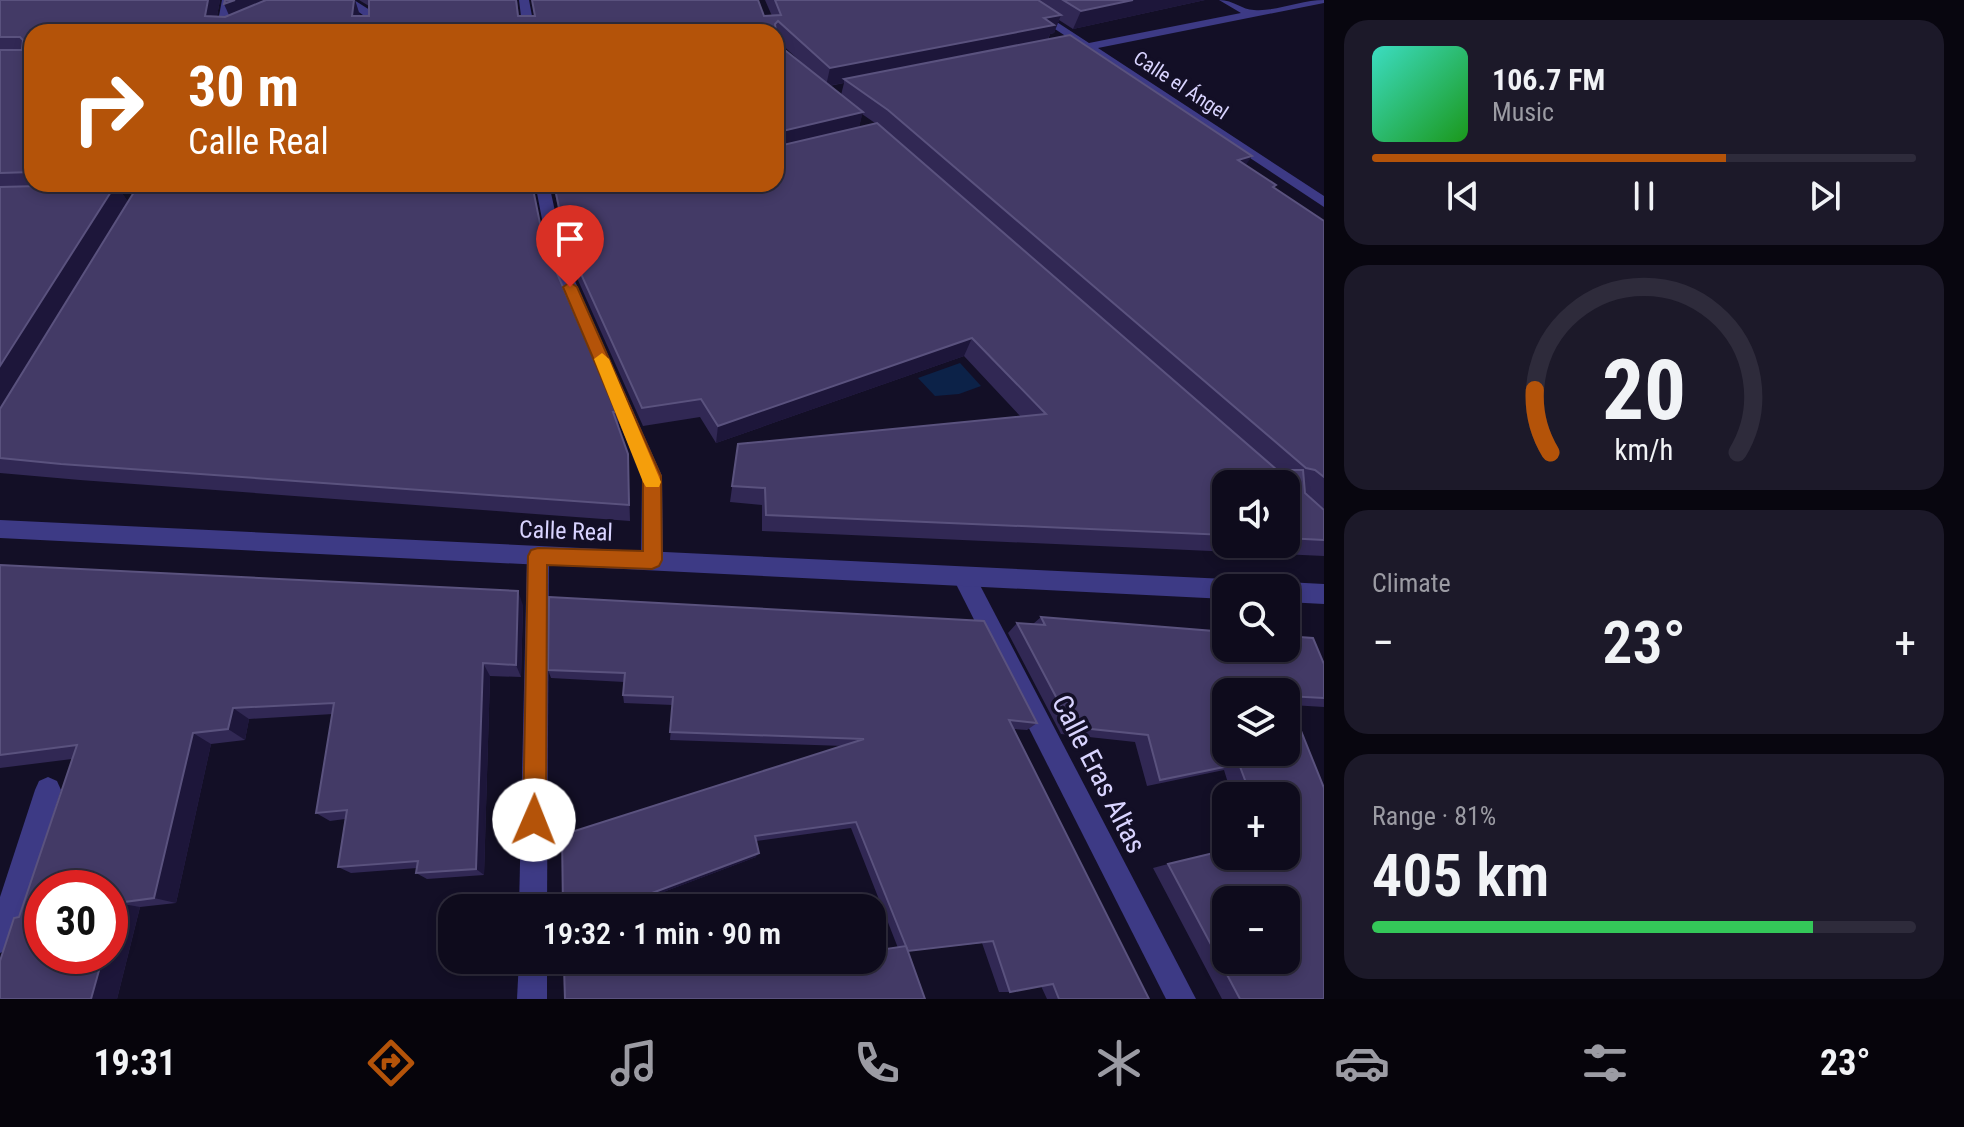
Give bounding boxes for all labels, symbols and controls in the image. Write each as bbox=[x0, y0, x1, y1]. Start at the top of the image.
street label: Calle el Ángel bbox=[1129, 46, 1233, 124]
text: 30 m bbox=[188, 54, 299, 120]
icon: right bbox=[56, 56, 160, 160]
text: 106.7 FM bbox=[1492, 62, 1605, 97]
text: Music bbox=[1492, 97, 1554, 127]
text: Calle Real bbox=[188, 121, 329, 163]
icon: previous bbox=[1441, 174, 1485, 218]
icon: pause bbox=[1622, 174, 1666, 218]
icon: next bbox=[1803, 174, 1847, 218]
pin bbox=[536, 205, 604, 287]
icon: arrive bbox=[548, 217, 592, 261]
text: 20 bbox=[1602, 342, 1686, 439]
text: km/h bbox=[1615, 433, 1673, 467]
map controls bbox=[1212, 470, 1300, 974]
button: sound bbox=[1212, 470, 1300, 558]
street label: Calle Real bbox=[519, 515, 613, 547]
text: Climate bbox=[1372, 568, 1451, 598]
button: search bbox=[1212, 574, 1300, 662]
text: 23° bbox=[1602, 607, 1686, 678]
text: − bbox=[1372, 617, 1394, 669]
text: + bbox=[1894, 617, 1916, 669]
button: layers bbox=[1212, 678, 1300, 766]
street label: Calle Eras Altas bbox=[1045, 689, 1153, 859]
position arrow bbox=[492, 778, 576, 862]
button: + bbox=[1212, 782, 1300, 870]
text: Range · 81% bbox=[1372, 801, 1496, 831]
text: 405 km bbox=[1372, 840, 1549, 911]
speed limit sign: 30 bbox=[24, 870, 128, 974]
button: − bbox=[1212, 886, 1300, 974]
text: 19:32 · 1 min · 90 m bbox=[543, 916, 781, 951]
icon: directions bbox=[363, 1035, 419, 1091]
icon: music bbox=[606, 1035, 662, 1091]
icon: phone bbox=[849, 1035, 905, 1091]
icon: climate bbox=[1091, 1035, 1147, 1091]
icon: car bbox=[1334, 1035, 1390, 1091]
icon: filters bbox=[1577, 1035, 1633, 1091]
text: 19:31 bbox=[93, 1042, 176, 1084]
text: 23° bbox=[1820, 1042, 1870, 1084]

